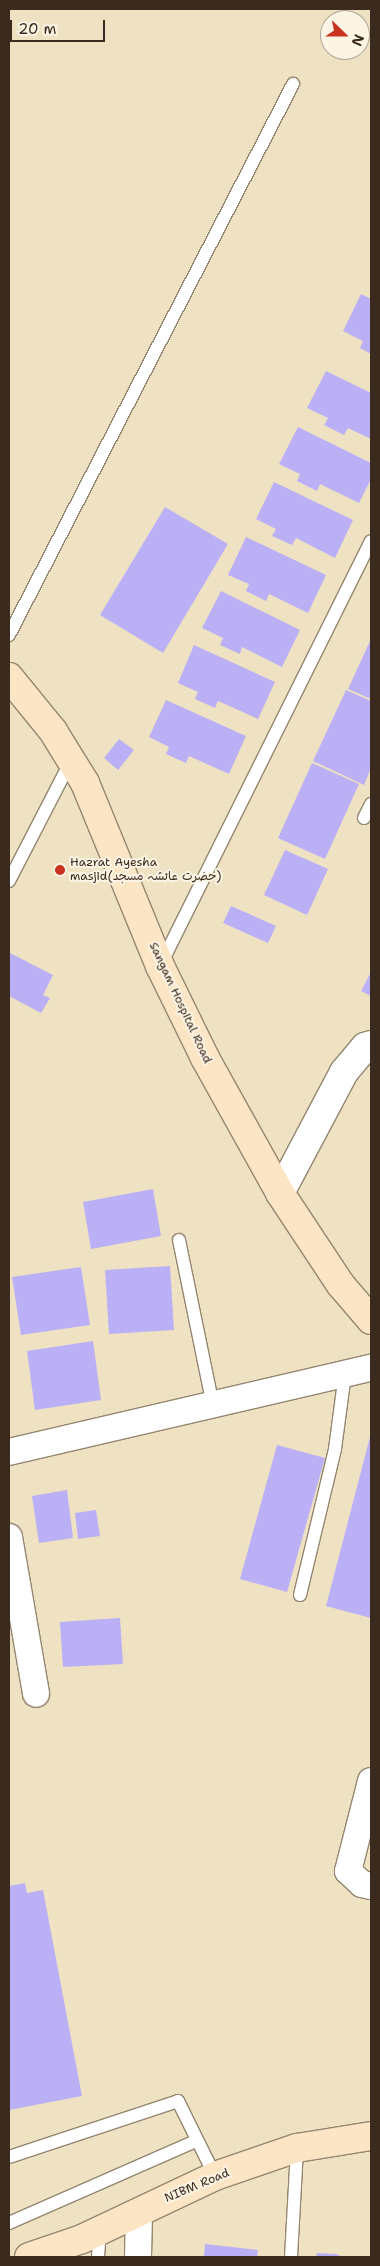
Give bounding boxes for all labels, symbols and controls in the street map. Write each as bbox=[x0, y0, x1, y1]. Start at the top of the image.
scale bar bbox=[12, 10, 108, 42]
north arrow bbox=[320, 10, 370, 60]
text: 20 m bbox=[18, 19, 57, 39]
text: N bbox=[348, 32, 368, 49]
place label: Hazrat Ayesha masjid(حضرت عائشہ مسجد) bbox=[70, 856, 221, 884]
marker: Hazrat Ayesha masjid(حضرت عائشہ مسجد) bbox=[54, 864, 66, 876]
street label: Sangam Hospital Road bbox=[146, 940, 214, 1066]
street label: NIBM Road bbox=[163, 2166, 231, 2206]

